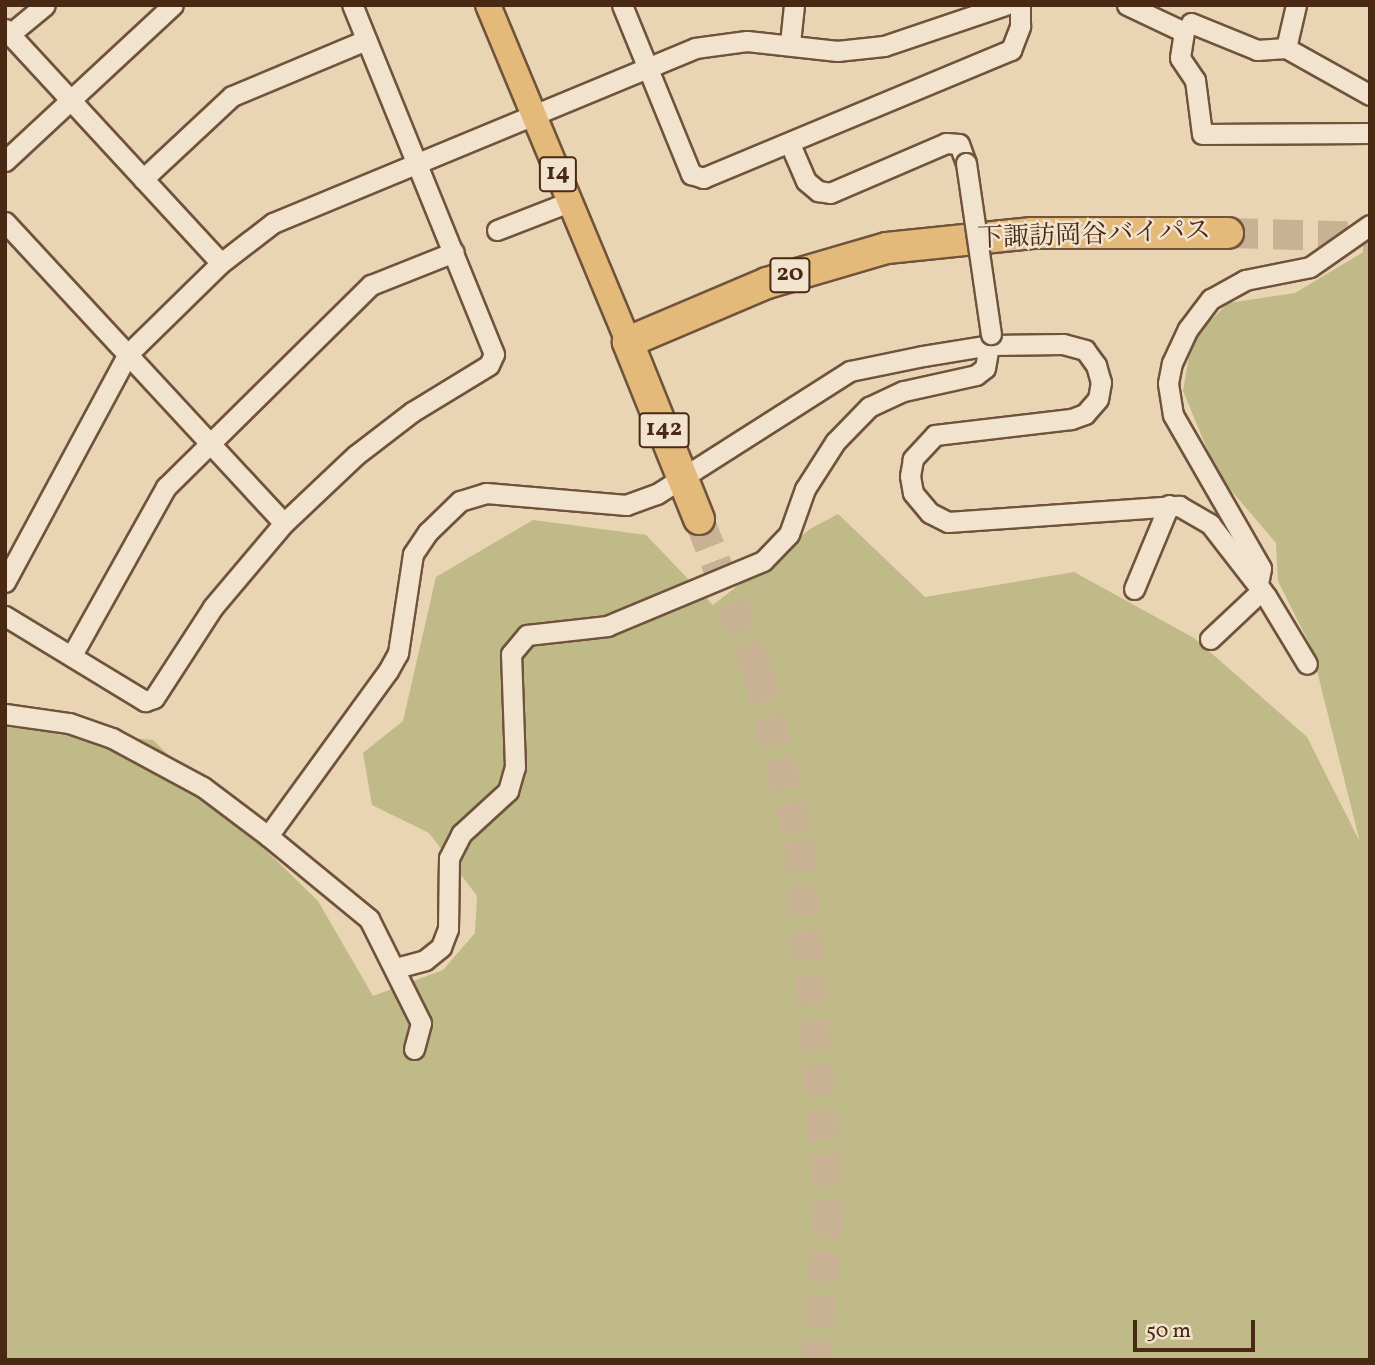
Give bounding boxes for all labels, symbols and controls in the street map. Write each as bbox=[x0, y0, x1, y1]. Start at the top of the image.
road number: 14 bbox=[539, 154, 577, 194]
street label: 下諏訪岡谷バイパス bbox=[977, 216, 1211, 256]
road number: 20 bbox=[769, 254, 811, 296]
road number: 142 bbox=[638, 410, 690, 450]
scale bar bbox=[1137, 1306, 1260, 1350]
text: 50 m bbox=[1146, 1317, 1191, 1346]

